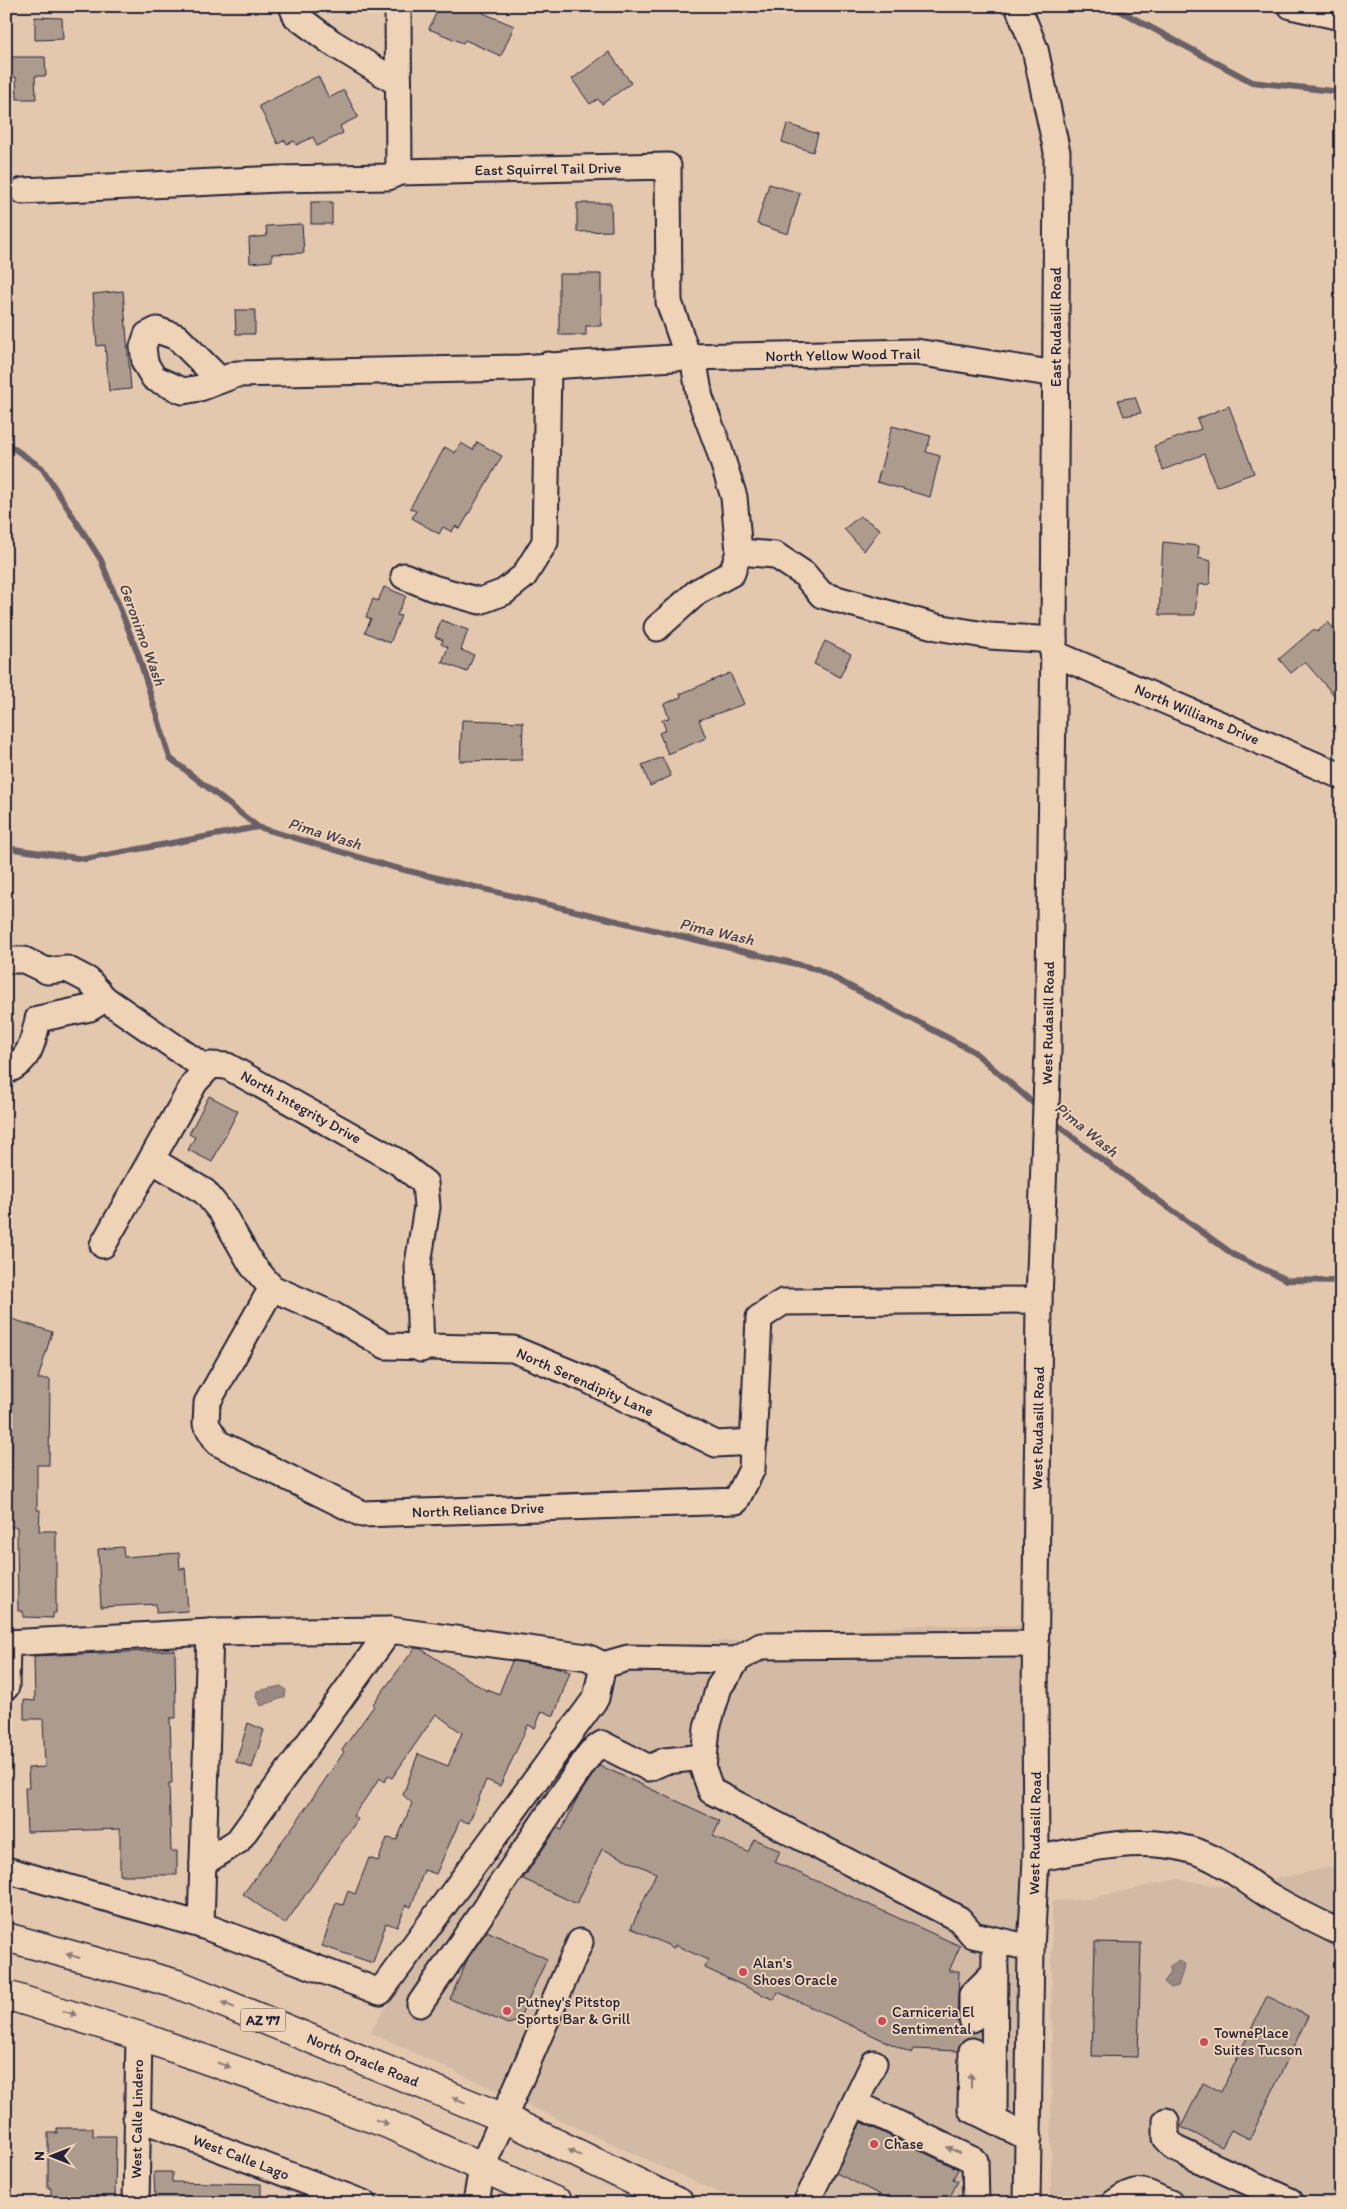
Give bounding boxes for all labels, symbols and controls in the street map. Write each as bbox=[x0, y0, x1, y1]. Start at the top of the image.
street label: East Squirrel Tail Drive bbox=[475, 159, 621, 179]
street label: East Rudasill Road bbox=[1047, 266, 1065, 387]
street label: North Yellow Wood Trail bbox=[765, 345, 922, 365]
water label: Geronimo Wash bbox=[115, 580, 170, 689]
street label: North Williams Drive bbox=[1132, 680, 1262, 748]
water label: Pima Wash bbox=[286, 813, 364, 854]
water label: Pima Wash bbox=[678, 914, 756, 949]
street label: West Rudasill Road bbox=[1038, 960, 1058, 1085]
street label: North Integrity Drive bbox=[238, 1066, 364, 1148]
water label: Pima Wash bbox=[1051, 1098, 1122, 1161]
street label: North Serendipity Lane bbox=[514, 1344, 656, 1420]
street label: West Rudasill Road bbox=[1028, 1365, 1048, 1490]
street label: North Reliance Drive bbox=[412, 1499, 544, 1521]
street label: West Rudasill Road bbox=[1025, 1770, 1045, 1895]
one-way arrow bbox=[66, 1951, 81, 1959]
place label: Alan's Shoes Oracle bbox=[753, 1954, 837, 1989]
marker: Alan's Shoes Oracle bbox=[737, 1966, 749, 1978]
place label: Putney's Pitstop Sports Bar & Grill bbox=[517, 1993, 631, 2028]
one-way arrow bbox=[221, 2001, 235, 2009]
place label: Carniceria El Sentimental bbox=[892, 2003, 975, 2038]
marker: Putney's Pitstop Sports Bar & Grill bbox=[501, 2005, 513, 2017]
road number: AZ 77 bbox=[240, 2008, 286, 2032]
one-way arrow bbox=[62, 2010, 77, 2018]
marker: Carniceria El Sentimental bbox=[876, 2015, 888, 2027]
place label: TownePlace Suites Tucson bbox=[1214, 2024, 1302, 2059]
street label: North Oracle Road bbox=[304, 2029, 423, 2091]
marker: TownePlace Suites Tucson bbox=[1198, 2036, 1210, 2048]
street label: West Calle Lindero bbox=[127, 2059, 147, 2179]
one-way arrow bbox=[216, 2062, 231, 2069]
one-way arrow bbox=[967, 2072, 975, 2088]
one-way arrow bbox=[451, 2096, 466, 2104]
one-way arrow bbox=[375, 2119, 390, 2126]
street label: West Calle Lago bbox=[190, 2130, 292, 2184]
north arrow bbox=[28, 2132, 78, 2182]
place label: Chase bbox=[884, 2135, 923, 2153]
marker: Chase bbox=[868, 2138, 880, 2150]
one-way arrow bbox=[946, 2146, 960, 2154]
one-way arrow bbox=[568, 2148, 582, 2156]
text: N bbox=[31, 2151, 48, 2161]

